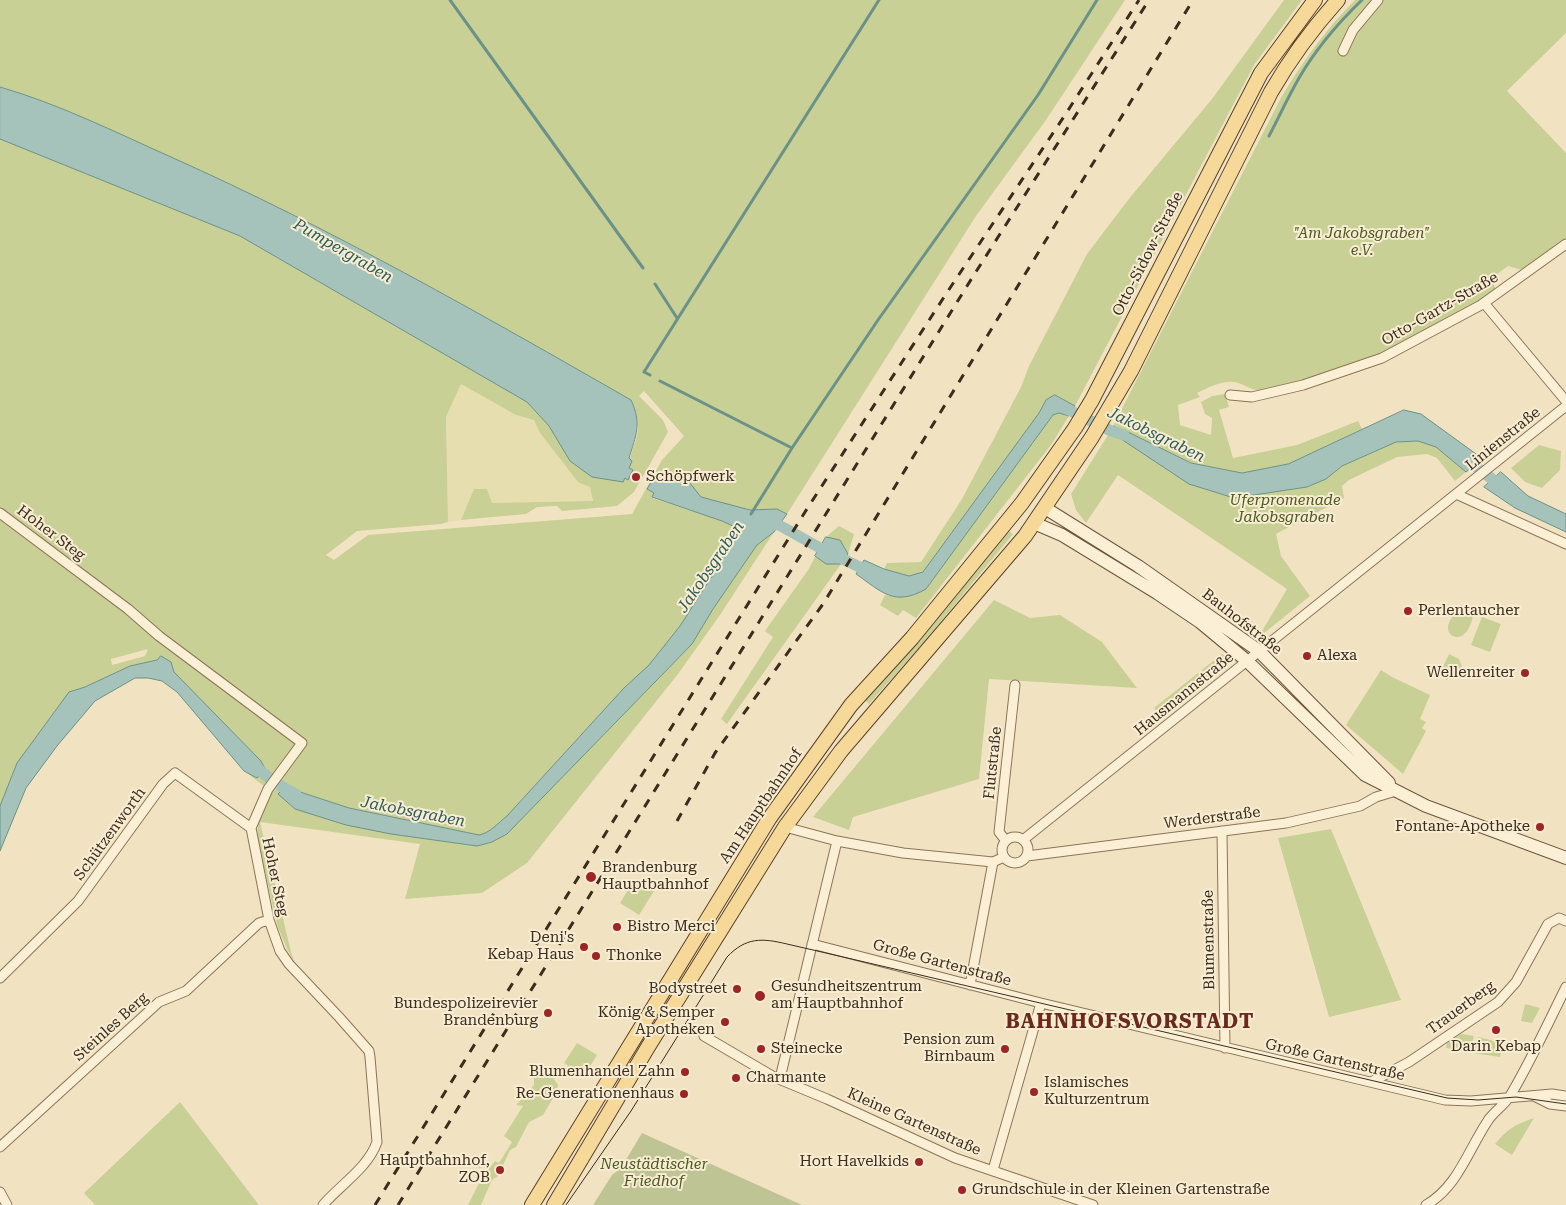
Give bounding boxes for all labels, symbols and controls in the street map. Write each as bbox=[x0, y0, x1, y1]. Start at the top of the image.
street label: Otto-Sidow-Straße bbox=[1109, 189, 1187, 319]
water label: Pumpergraben bbox=[290, 215, 396, 287]
park label: "Am Jakobsgraben" e.V. bbox=[1294, 225, 1430, 260]
street label: Otto-Gartz-Straße bbox=[1379, 268, 1501, 350]
water label: Jakobsgraben bbox=[1104, 403, 1208, 467]
street label: Linienstraße bbox=[1462, 403, 1544, 475]
place label: Schöpfwerk bbox=[646, 468, 735, 486]
marker: Schöpfwerk bbox=[630, 471, 642, 483]
park label: Uferpromenade Jakobsgraben bbox=[1229, 492, 1341, 527]
street label: Hoher Steg bbox=[13, 501, 89, 565]
water label: Jakobsgraben bbox=[673, 518, 749, 616]
street label: Bauhofstraße bbox=[1199, 585, 1285, 659]
place label: Perlentaucher bbox=[1418, 602, 1520, 620]
marker: Perlentaucher bbox=[1402, 605, 1414, 617]
place label: Alexa bbox=[1317, 647, 1357, 665]
street label: Hausmannstraße bbox=[1131, 648, 1237, 740]
marker: Alexa bbox=[1301, 650, 1313, 662]
place label: Wellenreiter bbox=[1426, 664, 1515, 682]
marker: Wellenreiter bbox=[1519, 667, 1531, 679]
street label: Flutstraße bbox=[980, 726, 1006, 800]
street label: Am Hauptbahnhof bbox=[716, 745, 806, 867]
street label: Schützenworth bbox=[70, 784, 150, 884]
water label: Jakobsgraben bbox=[359, 792, 467, 832]
street label: Werderstraße bbox=[1163, 803, 1261, 833]
place label: Fontane-Apotheke bbox=[1395, 818, 1530, 836]
marker: Fontane-Apotheke bbox=[1534, 821, 1546, 833]
street label: Hoher Steg bbox=[258, 836, 292, 918]
place label: Brandenburg Hauptbahnhof bbox=[602, 859, 708, 894]
marker: Brandenburg Hauptbahnhof bbox=[584, 870, 598, 884]
street label: Blumenstraße bbox=[1199, 890, 1219, 990]
place label: Bistro Merci bbox=[627, 918, 715, 936]
marker: Bistro Merci bbox=[611, 921, 623, 933]
place label: Deni's Kebap Haus bbox=[487, 929, 574, 964]
street label: Große Gartenstraße bbox=[871, 936, 1013, 990]
marker: Deni's Kebap Haus bbox=[578, 941, 590, 953]
place label: Thonke bbox=[606, 947, 662, 965]
marker: Thonke bbox=[590, 950, 602, 962]
street label: Trauerberg bbox=[1423, 977, 1499, 1039]
place label: Gesundheitszentrum am Hauptbahnhof bbox=[771, 978, 922, 1013]
place label: Bodystreet bbox=[648, 980, 727, 998]
marker: Bodystreet bbox=[731, 983, 743, 995]
street label: Steinles Berg bbox=[70, 989, 152, 1065]
marker: Gesundheitszentrum am Hauptbahnhof bbox=[753, 989, 767, 1003]
place label: Bundespolizeirevier Brandenburg bbox=[394, 995, 538, 1030]
place label: König & Semper Apotheken bbox=[598, 1004, 715, 1039]
marker: Bundespolizeirevier Brandenburg bbox=[542, 1007, 554, 1019]
district label: BAHNHOFSVORSTADT bbox=[1004, 1010, 1256, 1034]
marker: König & Semper Apotheken bbox=[719, 1016, 731, 1028]
marker: Darin Kebap bbox=[1490, 1024, 1502, 1036]
place label: Pension zum Birnbaum bbox=[903, 1031, 995, 1066]
street label: Große Gartenstraße bbox=[1264, 1035, 1406, 1085]
place label: Darin Kebap bbox=[1451, 1038, 1541, 1056]
place label: Steinecke bbox=[771, 1040, 842, 1058]
marker: Steinecke bbox=[755, 1043, 767, 1055]
marker: Pension zum Birnbaum bbox=[999, 1043, 1011, 1055]
place label: Blumenhandel Zahn bbox=[529, 1063, 675, 1081]
marker: Blumenhandel Zahn bbox=[679, 1066, 691, 1078]
place label: Charmante bbox=[746, 1069, 826, 1087]
marker: Charmante bbox=[730, 1072, 742, 1084]
place label: Islamisches Kulturzentrum bbox=[1044, 1074, 1149, 1109]
street label: Kleine Gartenstraße bbox=[844, 1084, 984, 1160]
place label: Re-Generationenhaus bbox=[516, 1085, 674, 1103]
marker: Islamisches Kulturzentrum bbox=[1028, 1086, 1040, 1098]
marker: Re-Generationenhaus bbox=[678, 1088, 690, 1100]
place label: Hauptbahnhof, ZOB bbox=[379, 1152, 490, 1187]
place label: Hort Havelkids bbox=[799, 1153, 909, 1171]
park label: Neustädtischer Friedhof bbox=[600, 1156, 708, 1191]
marker: Hort Havelkids bbox=[913, 1156, 925, 1168]
marker: Hauptbahnhof, ZOB bbox=[494, 1164, 506, 1176]
place label: Grundschule in der Kleinen Gartenstraße bbox=[972, 1181, 1270, 1199]
marker: Grundschule in der Kleinen Gartenstraße bbox=[956, 1184, 968, 1196]

